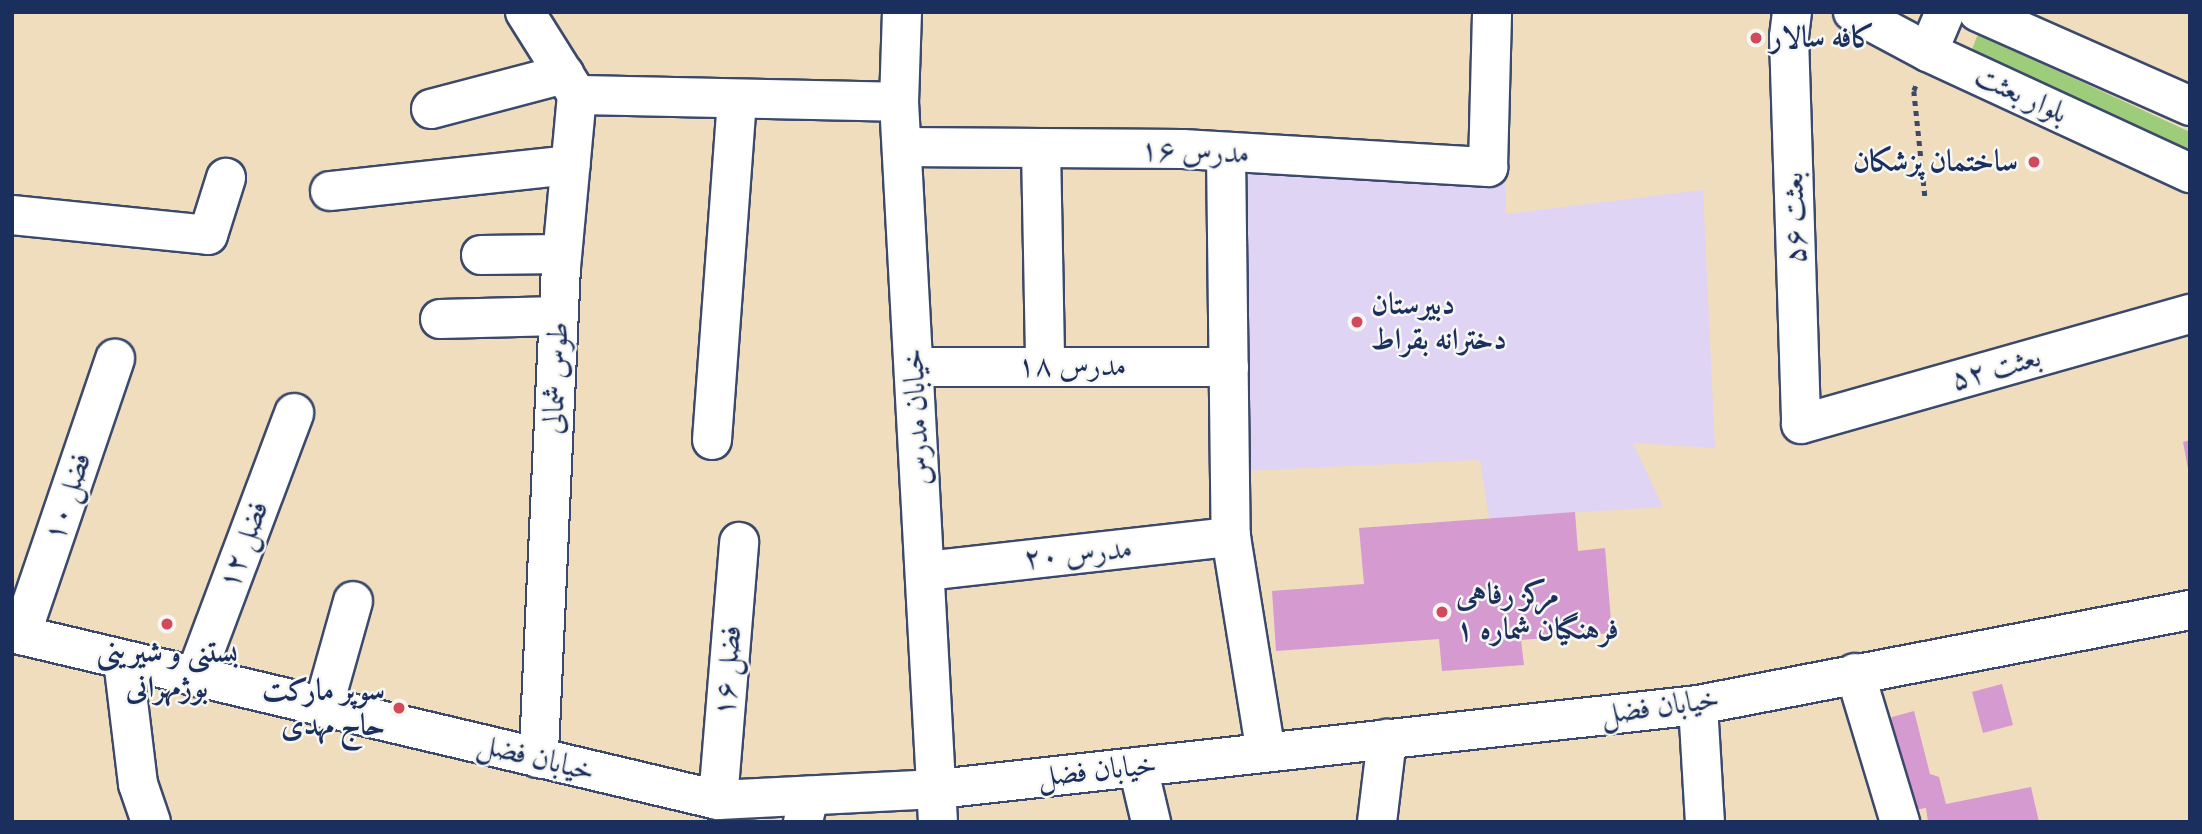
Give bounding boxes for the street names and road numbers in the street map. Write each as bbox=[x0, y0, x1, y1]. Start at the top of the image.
street label: بلوار بعثت bbox=[1969, 58, 2073, 132]
street label: مدرس ۱۶ bbox=[1140, 132, 1250, 172]
street label: بعثت ۵۶ bbox=[1775, 171, 1815, 265]
street label: طوس شمالی bbox=[535, 321, 577, 435]
street label: بعثت ۵۲ bbox=[1947, 339, 2045, 399]
street label: خیابان مدرس bbox=[895, 347, 939, 487]
street label: مدرس ۱۸ bbox=[1018, 348, 1126, 384]
street label: فضل ۱۰ bbox=[36, 448, 100, 546]
street label: فضل ۱۲ bbox=[211, 496, 277, 594]
street label: مدرس ۲۰ bbox=[1022, 530, 1134, 578]
street label: فضل ۱۶ bbox=[706, 624, 750, 718]
street label: خیابان فضل bbox=[1598, 681, 1722, 733]
street label: خیابان فضل bbox=[474, 726, 598, 790]
street label: خیابان فضل bbox=[1036, 747, 1158, 795]

